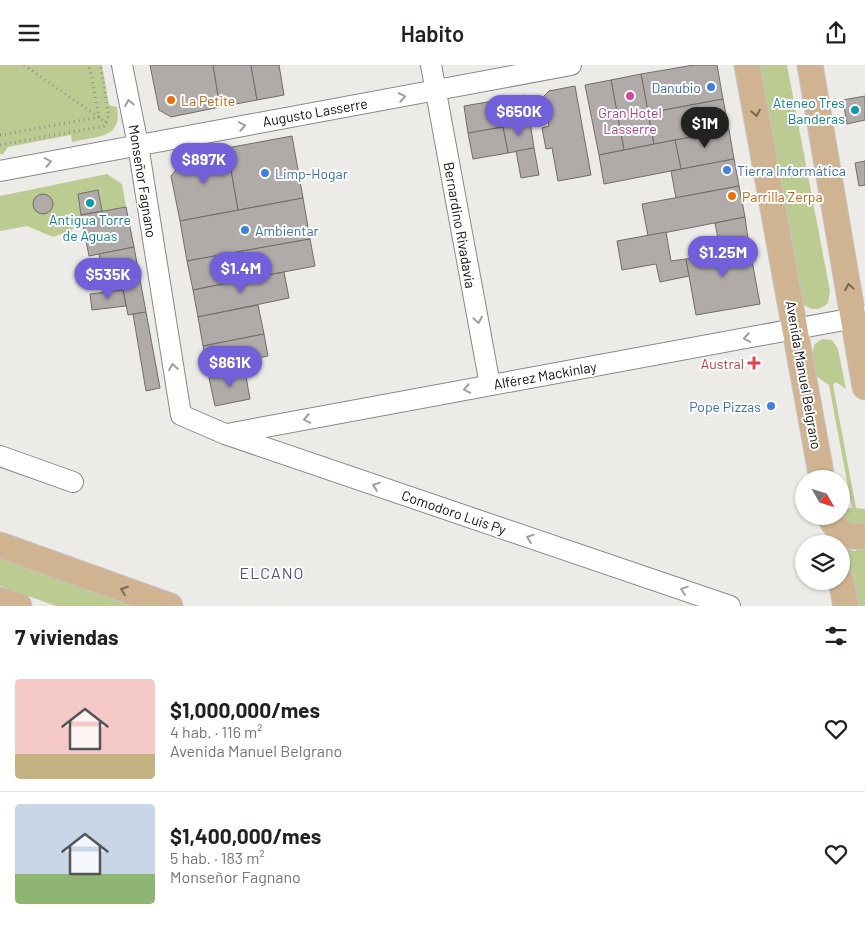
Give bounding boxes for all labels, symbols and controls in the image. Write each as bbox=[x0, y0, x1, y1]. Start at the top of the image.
icon: menu bbox=[15, 19, 43, 47]
icon: share bbox=[822, 19, 850, 47]
text: Habito bbox=[401, 20, 464, 46]
place label: Danubio bbox=[651, 79, 701, 96]
marker: Danubio bbox=[705, 81, 717, 93]
marker: Gran Hotel Lasserre bbox=[624, 90, 636, 102]
place label: La Petite bbox=[181, 92, 235, 109]
one-way arrow bbox=[398, 92, 406, 102]
marker: La Petite bbox=[165, 94, 177, 106]
street label: Augusto Lasserre bbox=[261, 94, 369, 130]
place label: Ateneo Tres Banderas bbox=[773, 94, 845, 127]
pin: $650K bbox=[484, 95, 554, 137]
one-way arrow bbox=[125, 98, 135, 107]
text: $650K bbox=[496, 101, 542, 120]
place label: Gran Hotel Lasserre bbox=[598, 104, 662, 137]
marker: Ateneo Tres Banderas bbox=[849, 104, 861, 116]
pin: $1M bbox=[681, 107, 729, 149]
one-way arrow bbox=[750, 109, 760, 117]
text: $1M bbox=[692, 113, 718, 132]
one-way arrow bbox=[238, 121, 246, 131]
street label: Monseñor Fagnano bbox=[126, 123, 160, 239]
pin: $897K bbox=[169, 143, 239, 185]
text: $897K bbox=[182, 149, 226, 168]
one-way arrow bbox=[44, 157, 52, 167]
street label: Bernardino Rivadavia bbox=[441, 160, 479, 290]
place label: Tierra Informática bbox=[737, 162, 846, 179]
marker: Tierra Informática bbox=[721, 164, 733, 176]
place label: Limp-Hogar bbox=[275, 165, 348, 182]
marker: Limp-Hogar bbox=[259, 167, 271, 179]
place label: Parrilla Zerpa bbox=[742, 188, 823, 205]
marker: Parrilla Zerpa bbox=[726, 190, 738, 202]
marker: Antigua Torre de Aguas bbox=[84, 197, 96, 209]
place label: Antigua Torre de Aguas bbox=[49, 211, 131, 244]
place label: Ambientar bbox=[255, 222, 319, 239]
marker: Ambientar bbox=[239, 224, 251, 236]
pin: $1.25M bbox=[682, 235, 764, 278]
text: $1.25M bbox=[699, 242, 747, 261]
pin: $1.4M bbox=[206, 251, 276, 294]
pin: $535K bbox=[73, 257, 143, 300]
text: $1.4M bbox=[221, 258, 261, 277]
text: $535K bbox=[85, 264, 131, 283]
one-way arrow bbox=[844, 282, 854, 291]
street label: Avenida Manuel Belgrano bbox=[783, 299, 825, 451]
one-way arrow bbox=[472, 315, 482, 324]
one-way arrow bbox=[743, 333, 752, 343]
pin: $861K bbox=[195, 345, 265, 388]
text: $861K bbox=[209, 352, 251, 371]
place label: Austral bbox=[701, 355, 744, 372]
street label: Alférez Mackinlay bbox=[492, 357, 598, 392]
marker: Austral bbox=[748, 357, 760, 369]
one-way arrow bbox=[168, 362, 178, 371]
one-way arrow bbox=[463, 384, 471, 394]
place label: Pope Pizzas bbox=[689, 398, 761, 415]
marker: Pope Pizzas bbox=[765, 400, 777, 412]
one-way arrow bbox=[303, 413, 312, 424]
north arrow bbox=[795, 470, 850, 525]
map controls bbox=[795, 470, 850, 590]
one-way arrow bbox=[372, 482, 381, 492]
street label: Comodoro Luis Py bbox=[400, 486, 509, 538]
one-way arrow bbox=[526, 534, 535, 544]
button: layers bbox=[795, 535, 850, 590]
district label: ELCANO bbox=[240, 563, 304, 582]
one-way arrow bbox=[121, 586, 129, 596]
one-way arrow bbox=[680, 586, 688, 596]
icon: filters bbox=[822, 622, 850, 650]
text: 7 viviendas bbox=[15, 624, 119, 649]
text: $1,000,000/mes bbox=[170, 697, 320, 722]
icon: home bbox=[55, 699, 115, 759]
icon: heart bbox=[822, 715, 850, 743]
text: 4 hab. · 116 m² bbox=[170, 722, 263, 741]
text: Avenida Manuel Belgrano bbox=[170, 741, 342, 760]
text: $1,400,000/mes bbox=[170, 823, 321, 848]
icon: home bbox=[55, 824, 115, 884]
icon: heart bbox=[822, 840, 850, 868]
text: 5 hab. · 183 m² bbox=[170, 848, 265, 867]
text: Monseñor Fagnano bbox=[170, 867, 301, 886]

